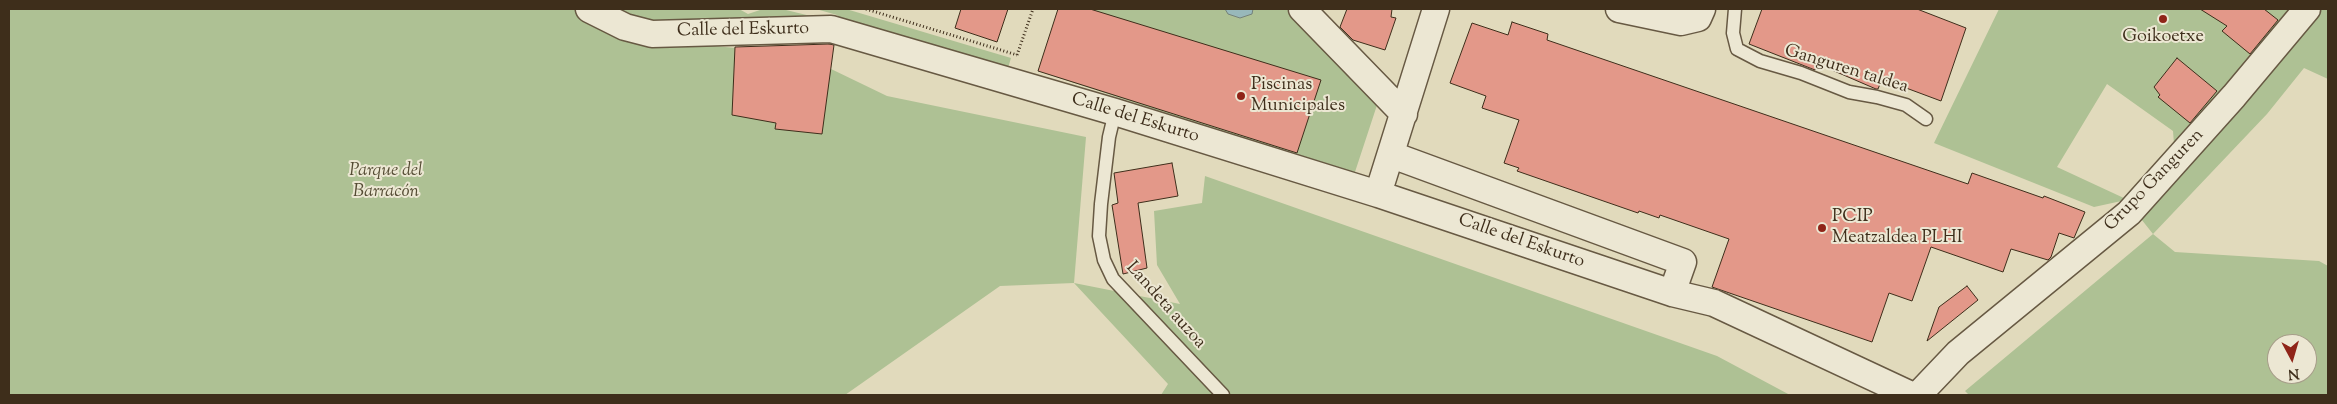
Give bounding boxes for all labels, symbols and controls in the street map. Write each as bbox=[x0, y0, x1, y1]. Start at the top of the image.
marker: Goikoetxe bbox=[2157, 13, 2169, 25]
street label: Calle del Eskurto bbox=[677, 19, 809, 43]
place label: Goikoetxe bbox=[2122, 27, 2204, 49]
street label: Ganguren taldea bbox=[1782, 41, 1910, 99]
place label: Piscinas Municipales bbox=[1251, 75, 1345, 118]
street label: Calle del Eskurto bbox=[1069, 89, 1201, 149]
marker: Piscinas Municipales bbox=[1235, 90, 1247, 102]
street label: Grupo Ganguren bbox=[2101, 125, 2209, 237]
park label: Parque del Barracón bbox=[349, 161, 423, 203]
place label: PCIP Meatzaldea PLHI bbox=[1832, 207, 1963, 250]
street label: Calle del Eskurto bbox=[1455, 210, 1587, 274]
marker: PCIP Meatzaldea PLHI bbox=[1816, 222, 1828, 234]
street label: Landeta auzoa bbox=[1120, 258, 1210, 354]
north arrow bbox=[2267, 334, 2317, 384]
text: N bbox=[2287, 362, 2300, 383]

